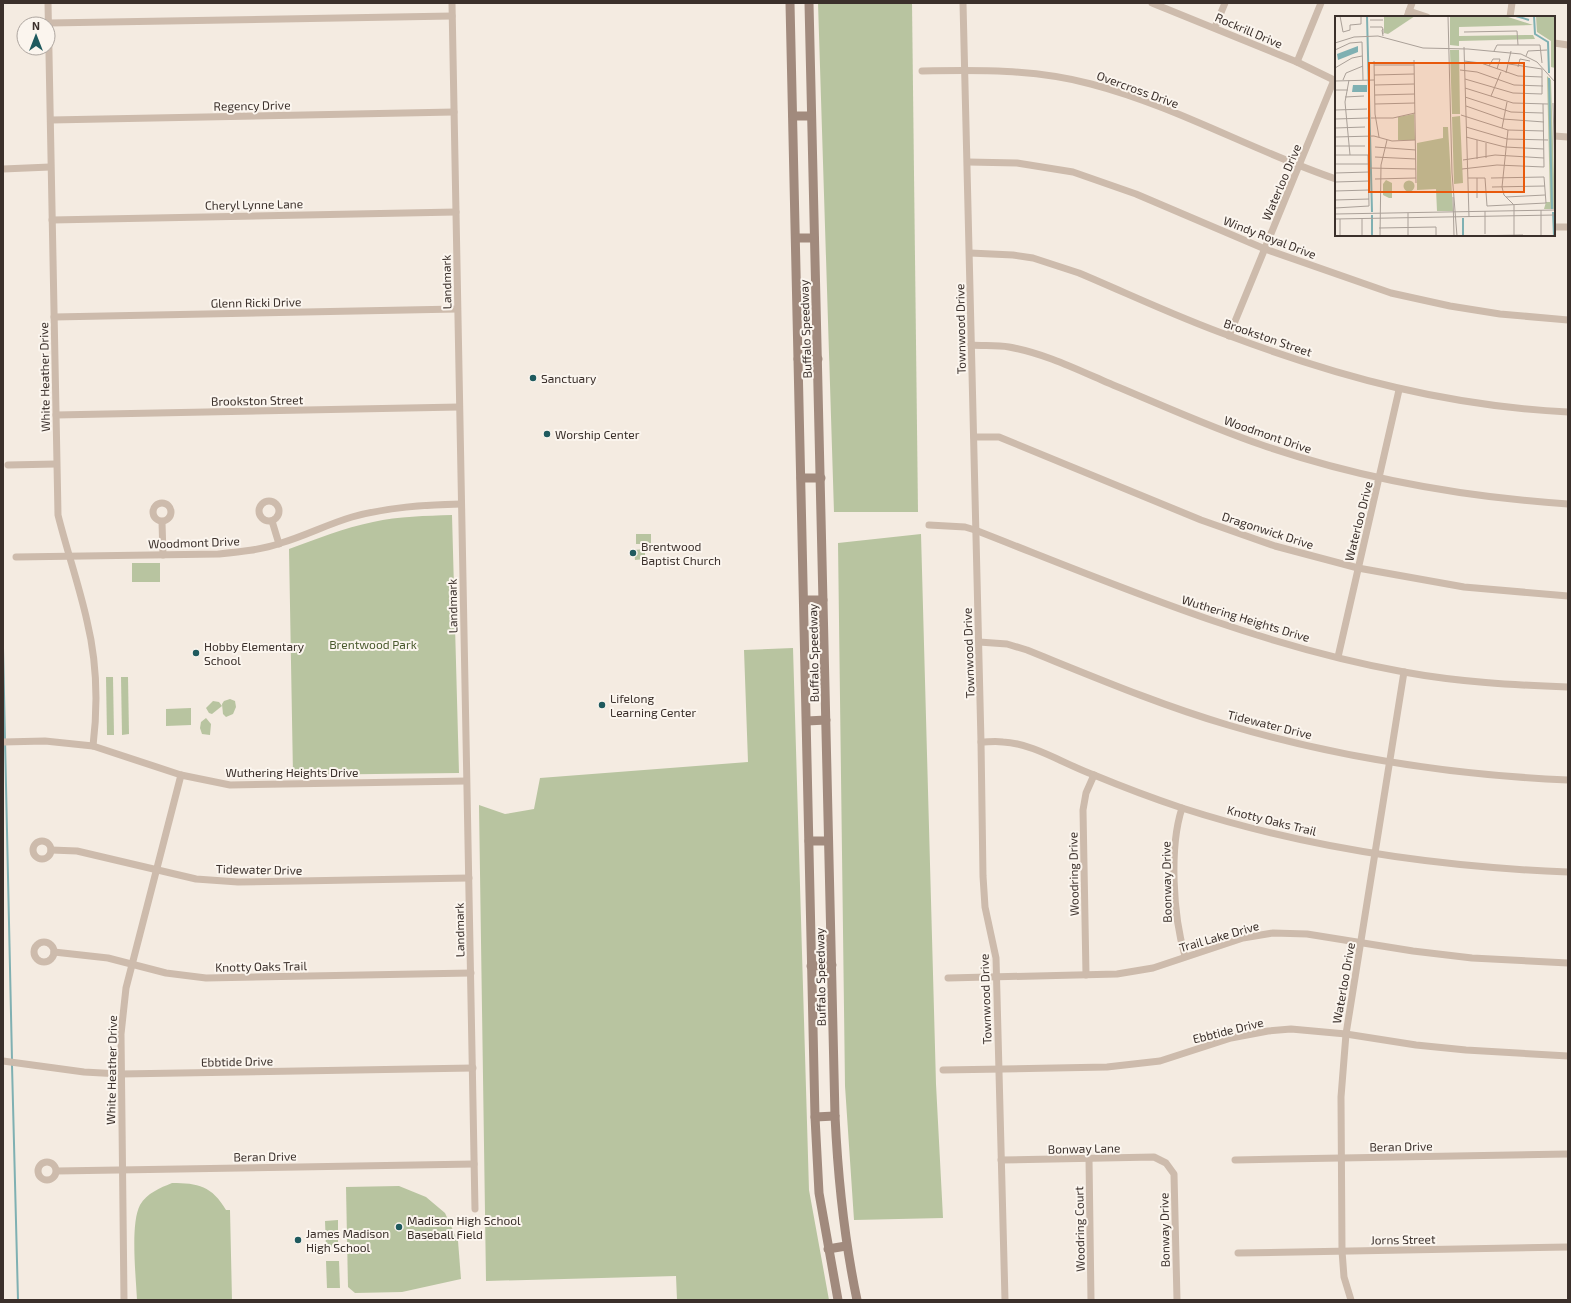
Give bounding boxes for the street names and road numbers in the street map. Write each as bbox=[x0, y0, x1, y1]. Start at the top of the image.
street label: Rockrill Drive bbox=[1213, 10, 1285, 50]
street label: Overcross Drive bbox=[1095, 68, 1181, 110]
street label: Regency Drive bbox=[213, 97, 291, 113]
street label: Waterloo Drive bbox=[1259, 142, 1303, 222]
street label: Cheryl Lynne Lane bbox=[205, 196, 303, 212]
street label: Windy Royal Drive bbox=[1222, 213, 1318, 261]
street label: Landmark bbox=[439, 255, 453, 309]
street label: Buffalo Speedway bbox=[796, 279, 814, 379]
street label: Townwood Drive bbox=[952, 283, 968, 375]
street label: Glenn Ricki Drive bbox=[211, 294, 301, 310]
street label: Brookston Street bbox=[1222, 315, 1314, 359]
street label: White Heather Drive bbox=[36, 322, 52, 432]
street label: Brookston Street bbox=[211, 392, 304, 408]
street label: Woodmont Drive bbox=[1222, 412, 1314, 456]
street label: Waterloo Drive bbox=[1341, 480, 1375, 562]
street label: Dragonwick Drive bbox=[1220, 509, 1316, 551]
street label: Woodmont Drive bbox=[148, 533, 240, 551]
street label: Landmark bbox=[445, 579, 459, 633]
street label: Wuthering Heights Drive bbox=[1180, 592, 1312, 644]
street label: Buffalo Speedway bbox=[805, 603, 821, 702]
street label: Townwood Drive bbox=[959, 607, 977, 699]
street label: Tidewater Drive bbox=[1226, 707, 1314, 741]
street label: Wuthering Heights Drive bbox=[225, 765, 359, 779]
street label: Knotty Oaks Trail bbox=[1226, 802, 1319, 838]
street label: Woodring Drive bbox=[1065, 832, 1081, 916]
street label: Boonway Drive bbox=[1158, 841, 1174, 923]
street label: Tidewater Drive bbox=[216, 861, 302, 877]
street label: Landmark bbox=[452, 903, 466, 957]
street label: Trail Lake Drive bbox=[1177, 918, 1261, 954]
street label: Buffalo Speedway bbox=[812, 927, 828, 1026]
street label: Waterloo Drive bbox=[1329, 941, 1357, 1025]
street label: Townwood Drive bbox=[976, 953, 994, 1045]
street label: Knotty Oaks Trail bbox=[215, 958, 307, 974]
street label: Ebbtide Drive bbox=[1191, 1014, 1265, 1046]
street label: White Heather Drive bbox=[103, 1015, 119, 1125]
street label: Ebbtide Drive bbox=[201, 1053, 273, 1069]
street label: Beran Drive bbox=[1369, 1138, 1433, 1154]
street label: Bonway Lane bbox=[1048, 1140, 1120, 1156]
street label: Beran Drive bbox=[233, 1148, 297, 1164]
street label: Woodring Court bbox=[1071, 1186, 1087, 1272]
street label: Bonway Drive bbox=[1156, 1192, 1172, 1268]
street label: Jorns Street bbox=[1370, 1231, 1436, 1247]

